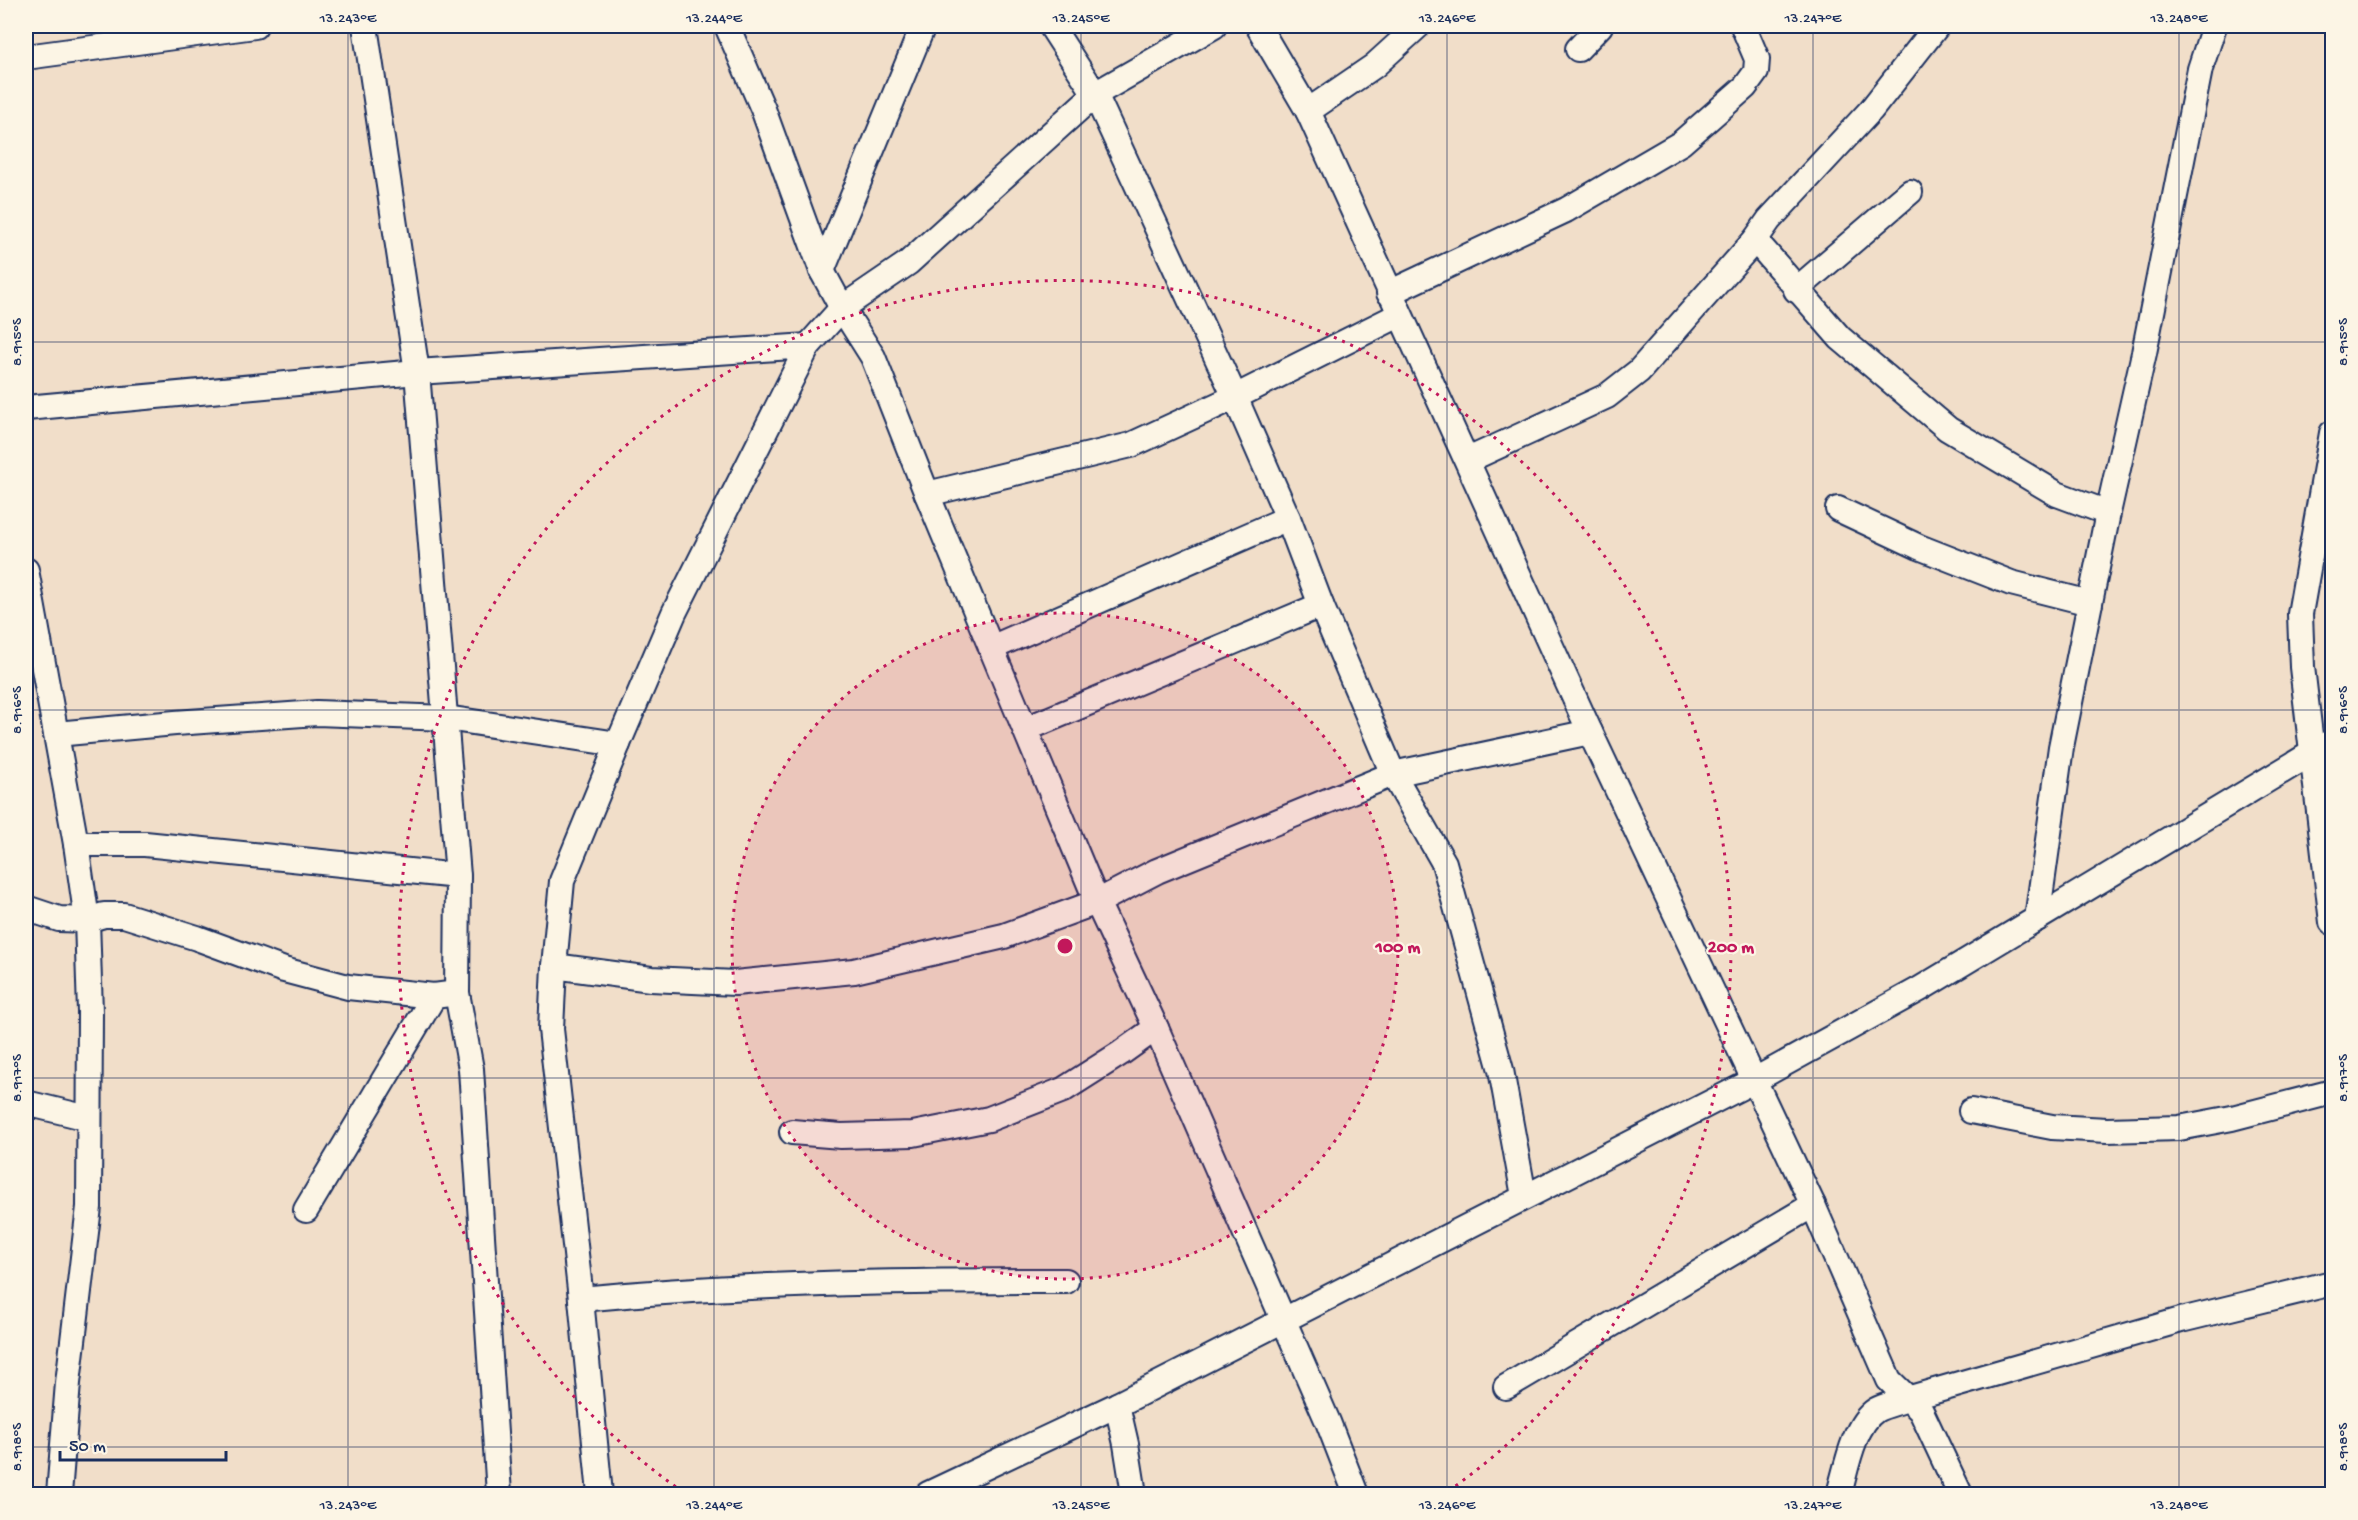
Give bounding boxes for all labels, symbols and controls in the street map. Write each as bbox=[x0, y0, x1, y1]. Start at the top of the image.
text: 13.243°E bbox=[319, 10, 377, 28]
text: 13.244°E bbox=[685, 10, 743, 28]
text: 13.245°E bbox=[1052, 10, 1110, 28]
text: 13.246°E bbox=[1418, 10, 1476, 28]
text: 13.247°E bbox=[1784, 10, 1842, 28]
text: 13.248°E bbox=[2149, 10, 2208, 28]
text: 8.915°S bbox=[9, 318, 27, 366]
text: 8.915°S bbox=[2335, 318, 2353, 366]
text: 8.916°S bbox=[9, 686, 27, 734]
text: 8.916°S bbox=[2335, 686, 2353, 734]
centre of rings bbox=[1055, 936, 1075, 956]
text: 100 m bbox=[1375, 938, 1421, 959]
text: 200 m bbox=[1708, 938, 1754, 959]
text: 8.917°S bbox=[9, 1054, 27, 1102]
text: 8.917°S bbox=[2335, 1054, 2353, 1102]
text: 8.918°S bbox=[9, 1423, 27, 1471]
text: 8.918°S bbox=[2335, 1423, 2353, 1471]
scale bar bbox=[60, 1424, 226, 1462]
text: 50 m bbox=[69, 1437, 106, 1458]
text: 13.243°E bbox=[319, 1497, 377, 1515]
text: 13.244°E bbox=[685, 1497, 743, 1515]
text: 13.245°E bbox=[1052, 1497, 1110, 1515]
text: 13.246°E bbox=[1418, 1497, 1476, 1515]
text: 13.247°E bbox=[1784, 1497, 1842, 1515]
text: 13.248°E bbox=[2149, 1497, 2208, 1515]

